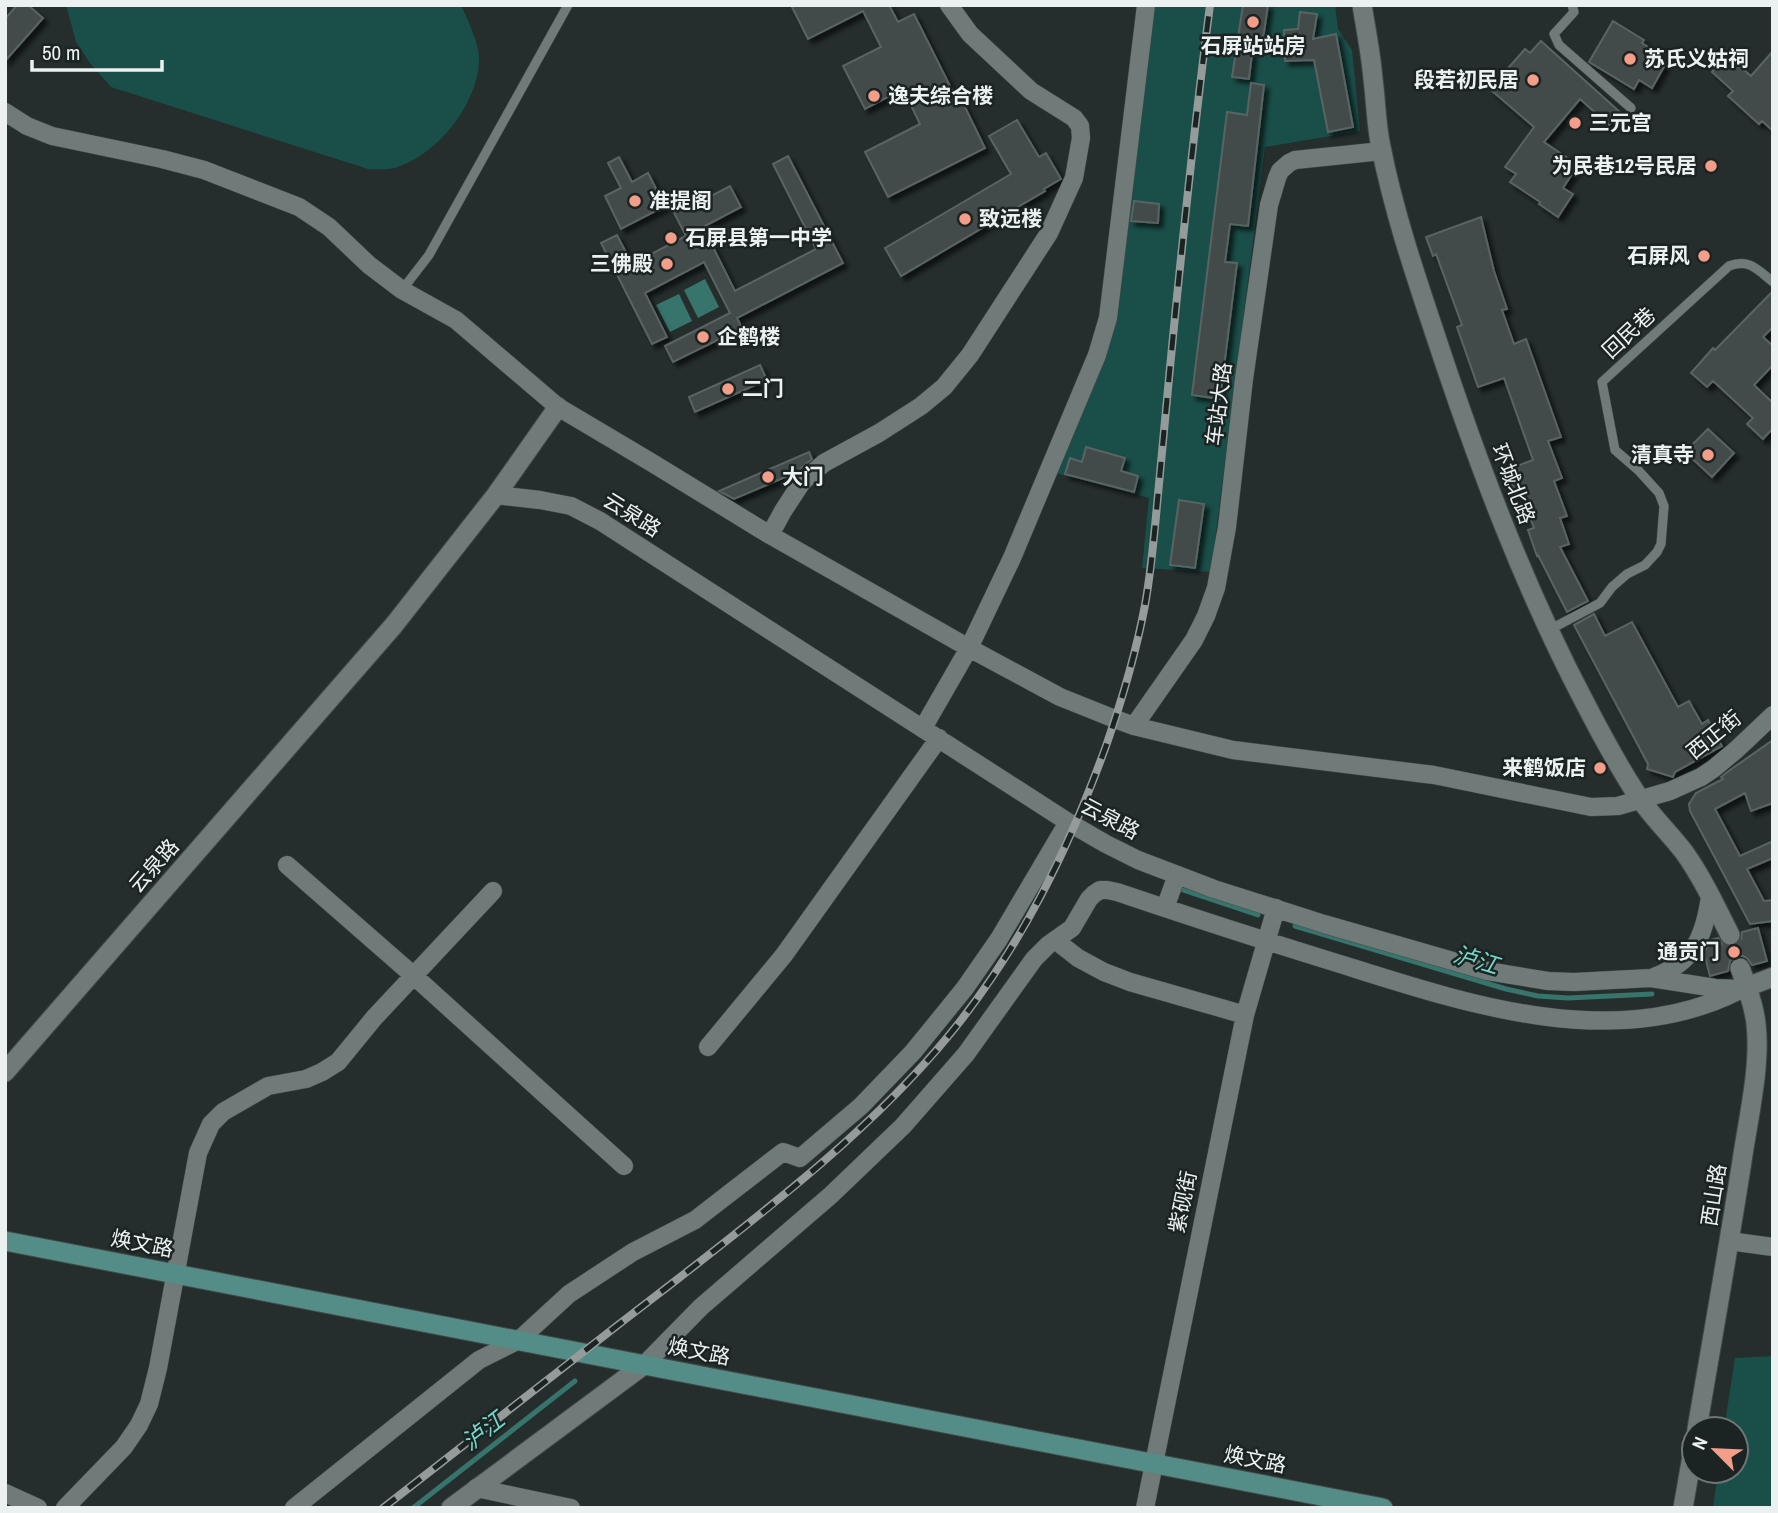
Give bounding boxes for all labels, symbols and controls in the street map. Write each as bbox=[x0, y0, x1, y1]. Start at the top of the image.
marker: 石屏站站房 bbox=[1245, 14, 1261, 30]
scale bar bbox=[32, 28, 161, 72]
place label: 石屏站站房 bbox=[1201, 31, 1306, 60]
text: 50 m bbox=[42, 38, 80, 67]
place label: 苏氏义姑祠 bbox=[1644, 44, 1749, 73]
marker: 苏氏义姑祠 bbox=[1622, 51, 1638, 67]
place label: 段若初民居 bbox=[1414, 65, 1519, 94]
marker: 段若初民居 bbox=[1525, 72, 1541, 88]
place label: 逸夫综合楼 bbox=[888, 81, 993, 110]
marker: 逸夫综合楼 bbox=[866, 88, 882, 104]
place label: 三元宫 bbox=[1589, 108, 1652, 137]
marker: 三元宫 bbox=[1567, 115, 1583, 131]
place label: 为民巷12号民居 bbox=[1552, 151, 1697, 180]
marker: 为民巷12号民居 bbox=[1703, 158, 1719, 174]
place label: 准提阁 bbox=[649, 186, 712, 215]
marker: 准提阁 bbox=[627, 193, 643, 209]
place label: 致远楼 bbox=[979, 204, 1042, 233]
marker: 致远楼 bbox=[957, 211, 973, 227]
place label: 石屏县第一中学 bbox=[685, 223, 832, 252]
marker: 石屏县第一中学 bbox=[663, 230, 679, 246]
place label: 石屏风 bbox=[1627, 241, 1690, 270]
marker: 石屏风 bbox=[1696, 248, 1712, 264]
place label: 三佛殿 bbox=[590, 249, 653, 278]
marker: 三佛殿 bbox=[659, 256, 675, 272]
street label: 回民巷 bbox=[1596, 301, 1662, 365]
place label: 企鹤楼 bbox=[717, 322, 780, 351]
marker: 企鹤楼 bbox=[695, 329, 711, 345]
street label: 车站大路 bbox=[1199, 360, 1238, 447]
place label: 二门 bbox=[742, 374, 784, 403]
marker: 二门 bbox=[720, 381, 736, 397]
street label: 环城北路 bbox=[1485, 439, 1542, 528]
place label: 清真寺 bbox=[1631, 440, 1694, 469]
marker: 清真寺 bbox=[1700, 447, 1716, 463]
place label: 大门 bbox=[782, 462, 824, 491]
marker: 大门 bbox=[760, 469, 776, 485]
street label: 云泉路 bbox=[598, 486, 667, 544]
street label: 西正街 bbox=[1680, 704, 1747, 766]
place label: 来鹤饭店 bbox=[1502, 753, 1586, 782]
marker: 来鹤饭店 bbox=[1592, 760, 1608, 776]
street label: 云泉路 bbox=[1076, 791, 1145, 846]
street label: 云泉路 bbox=[122, 832, 185, 899]
place label: 通贡门 bbox=[1657, 937, 1720, 966]
water label: 泸江 bbox=[1450, 938, 1505, 982]
marker: 通贡门 bbox=[1726, 944, 1742, 960]
street label: 西山路 bbox=[1694, 1162, 1733, 1228]
street label: 紫砚街 bbox=[1162, 1168, 1203, 1236]
street label: 焕文路 bbox=[108, 1223, 176, 1264]
street label: 焕文路 bbox=[665, 1331, 733, 1372]
water label: 泸江 bbox=[455, 1402, 513, 1457]
north arrow bbox=[1680, 1415, 1750, 1485]
text: N bbox=[1685, 1433, 1714, 1454]
street label: 焕文路 bbox=[1221, 1439, 1289, 1480]

